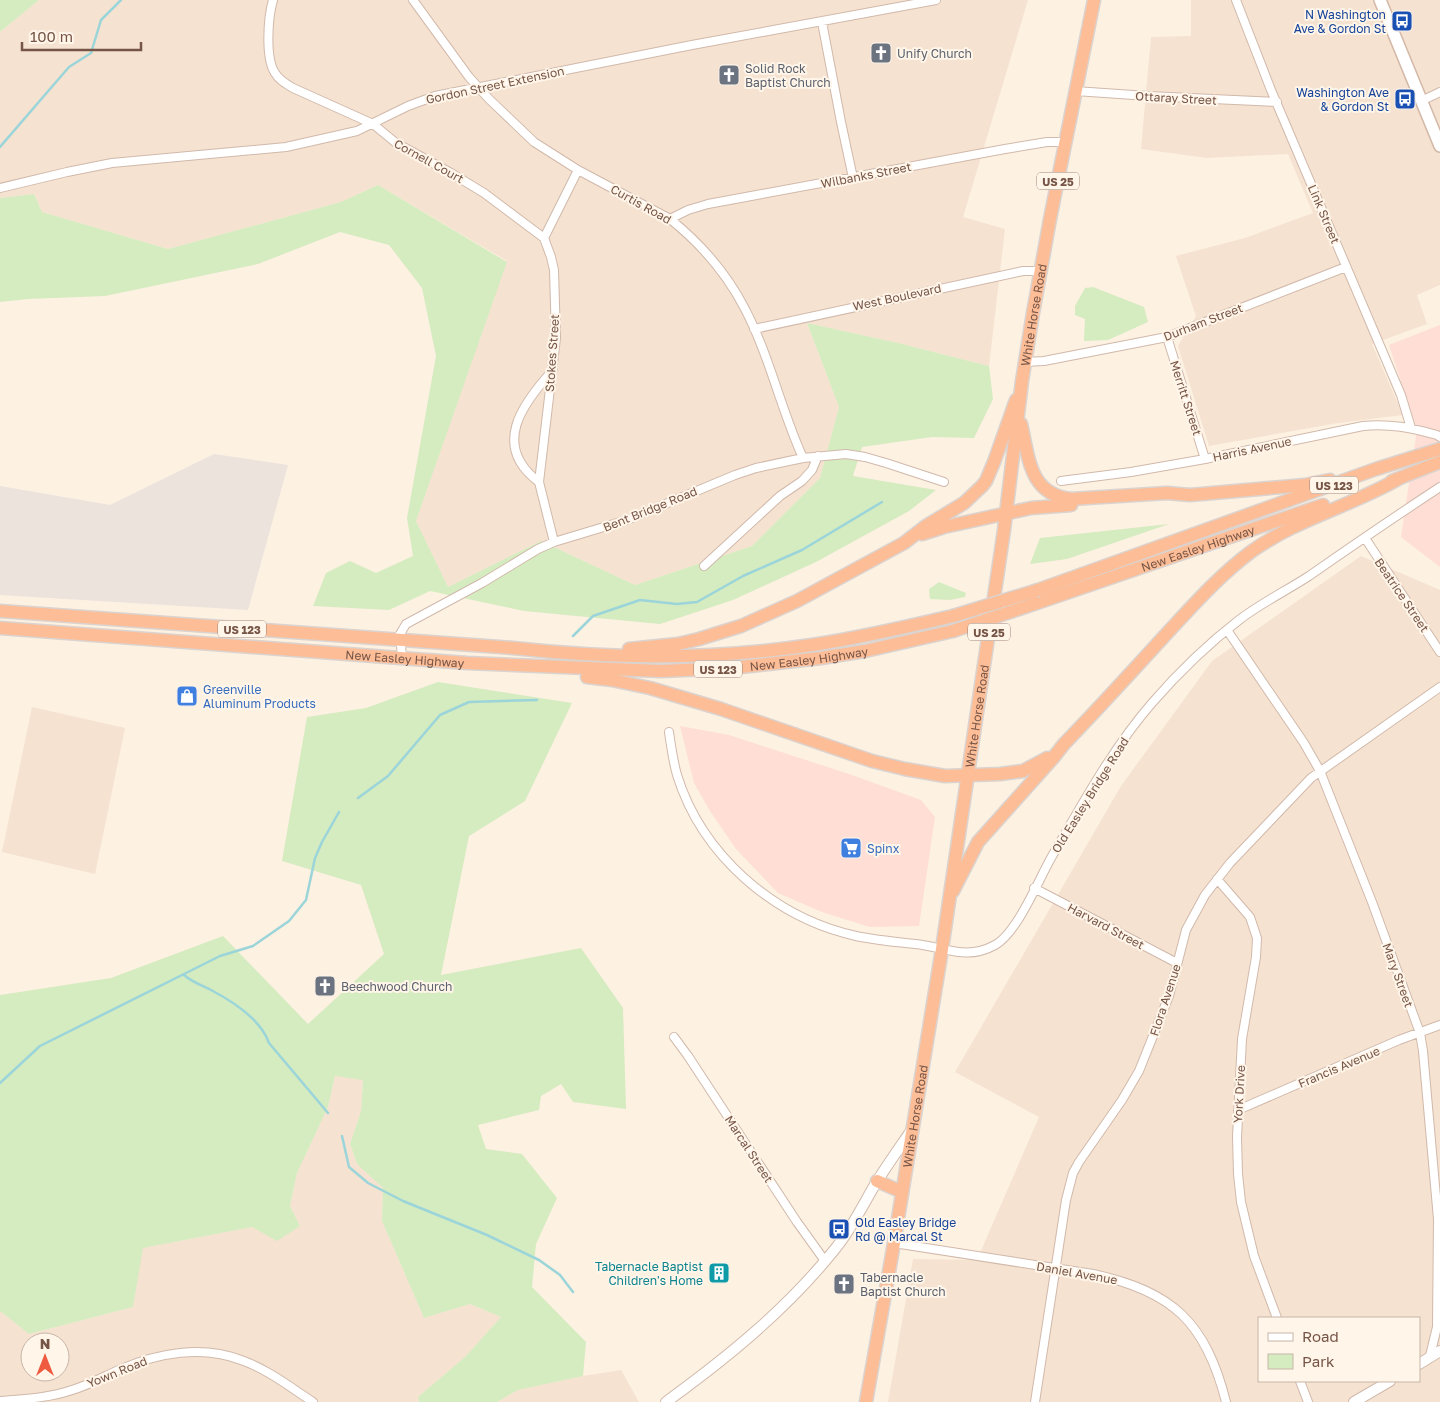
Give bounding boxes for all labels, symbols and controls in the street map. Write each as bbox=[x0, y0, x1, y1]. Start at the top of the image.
place label: N Washington Ave & Gordon St bbox=[1294, 7, 1386, 36]
bus stop icon: N Washington Ave & Gordon St bbox=[1390, 9, 1414, 33]
scale bar bbox=[22, 20, 141, 52]
text: 100 m bbox=[30, 27, 73, 45]
church icon: Unify Church bbox=[869, 41, 893, 65]
place label: Unify Church bbox=[897, 46, 972, 61]
place label: Solid Rock Baptist Church bbox=[745, 61, 831, 90]
street label: Gordon Street Extension bbox=[424, 63, 566, 107]
church icon: Solid Rock Baptist Church bbox=[717, 63, 741, 87]
place label: Washington Ave & Gordon St bbox=[1296, 85, 1389, 114]
bus stop icon: Washington Ave & Gordon St bbox=[1393, 87, 1417, 111]
street label: Ottaray Street bbox=[1135, 88, 1217, 108]
street label: Cornell Court bbox=[392, 136, 467, 186]
street label: Wilbanks Street bbox=[820, 159, 913, 191]
road number: US 25 bbox=[1037, 172, 1079, 190]
street label: Curtis Road bbox=[608, 181, 674, 227]
street label: Link Street bbox=[1305, 182, 1343, 246]
street label: White Horse Road bbox=[1017, 262, 1049, 367]
street label: West Boulevard bbox=[851, 280, 943, 314]
street label: Durham Street bbox=[1161, 300, 1245, 344]
street label: Stokes Street bbox=[542, 313, 562, 392]
street label: Merritt Street bbox=[1167, 359, 1205, 438]
street label: Harris Avenue bbox=[1211, 433, 1293, 465]
road number: US 123 bbox=[1310, 476, 1358, 494]
street label: Bent Bridge Road bbox=[601, 483, 699, 535]
street label: New Easley Highway bbox=[1139, 521, 1257, 574]
street label: Beatrice Street bbox=[1372, 555, 1432, 635]
road number: US 123 bbox=[218, 620, 266, 638]
road number: US 25 bbox=[968, 624, 1010, 640]
street label: New Easley Highway bbox=[749, 643, 869, 673]
street label: New Easley Highway bbox=[345, 646, 465, 670]
road number: US 123 bbox=[694, 661, 742, 678]
street label: White Horse Road bbox=[961, 663, 992, 768]
place label: Greenville Aluminum Products bbox=[203, 682, 316, 711]
shop icon: Greenville Aluminum Products bbox=[175, 684, 199, 708]
street label: Old Easley Bridge Road bbox=[1048, 734, 1132, 856]
supermarket icon: Spinx bbox=[839, 836, 863, 860]
place label: Spinx bbox=[867, 841, 900, 856]
street label: Harvard Street bbox=[1065, 900, 1147, 953]
street label: Mary Street bbox=[1379, 941, 1417, 1009]
street label: Flora Avenue bbox=[1146, 962, 1184, 1038]
church icon: Beechwood Church bbox=[313, 974, 337, 998]
place label: Beechwood Church bbox=[341, 979, 452, 994]
street label: Francis Avenue bbox=[1296, 1043, 1382, 1091]
street label: White Horse Road bbox=[899, 1064, 930, 1169]
street label: York Drive bbox=[1230, 1065, 1248, 1123]
street label: Marcal Street bbox=[722, 1112, 776, 1186]
place label: Old Easley Bridge Rd @ Marcal St bbox=[855, 1215, 956, 1244]
bus stop icon: Old Easley Bridge Rd @ Marcal St bbox=[827, 1217, 851, 1241]
street label: Daniel Avenue bbox=[1035, 1258, 1119, 1288]
place label: Tabernacle Baptist Children's Home bbox=[595, 1259, 703, 1288]
building icon: Tabernacle Baptist Children's Home bbox=[707, 1261, 731, 1285]
place label: Tabernacle Baptist Church bbox=[860, 1270, 946, 1299]
church icon: Tabernacle Baptist Church bbox=[832, 1272, 856, 1296]
legend bbox=[1258, 1317, 1420, 1382]
text: Road bbox=[1302, 1327, 1339, 1345]
north arrow bbox=[20, 1332, 70, 1382]
text: N bbox=[40, 1335, 50, 1352]
text: Park bbox=[1302, 1352, 1335, 1370]
street label: Yown Road bbox=[85, 1353, 149, 1391]

